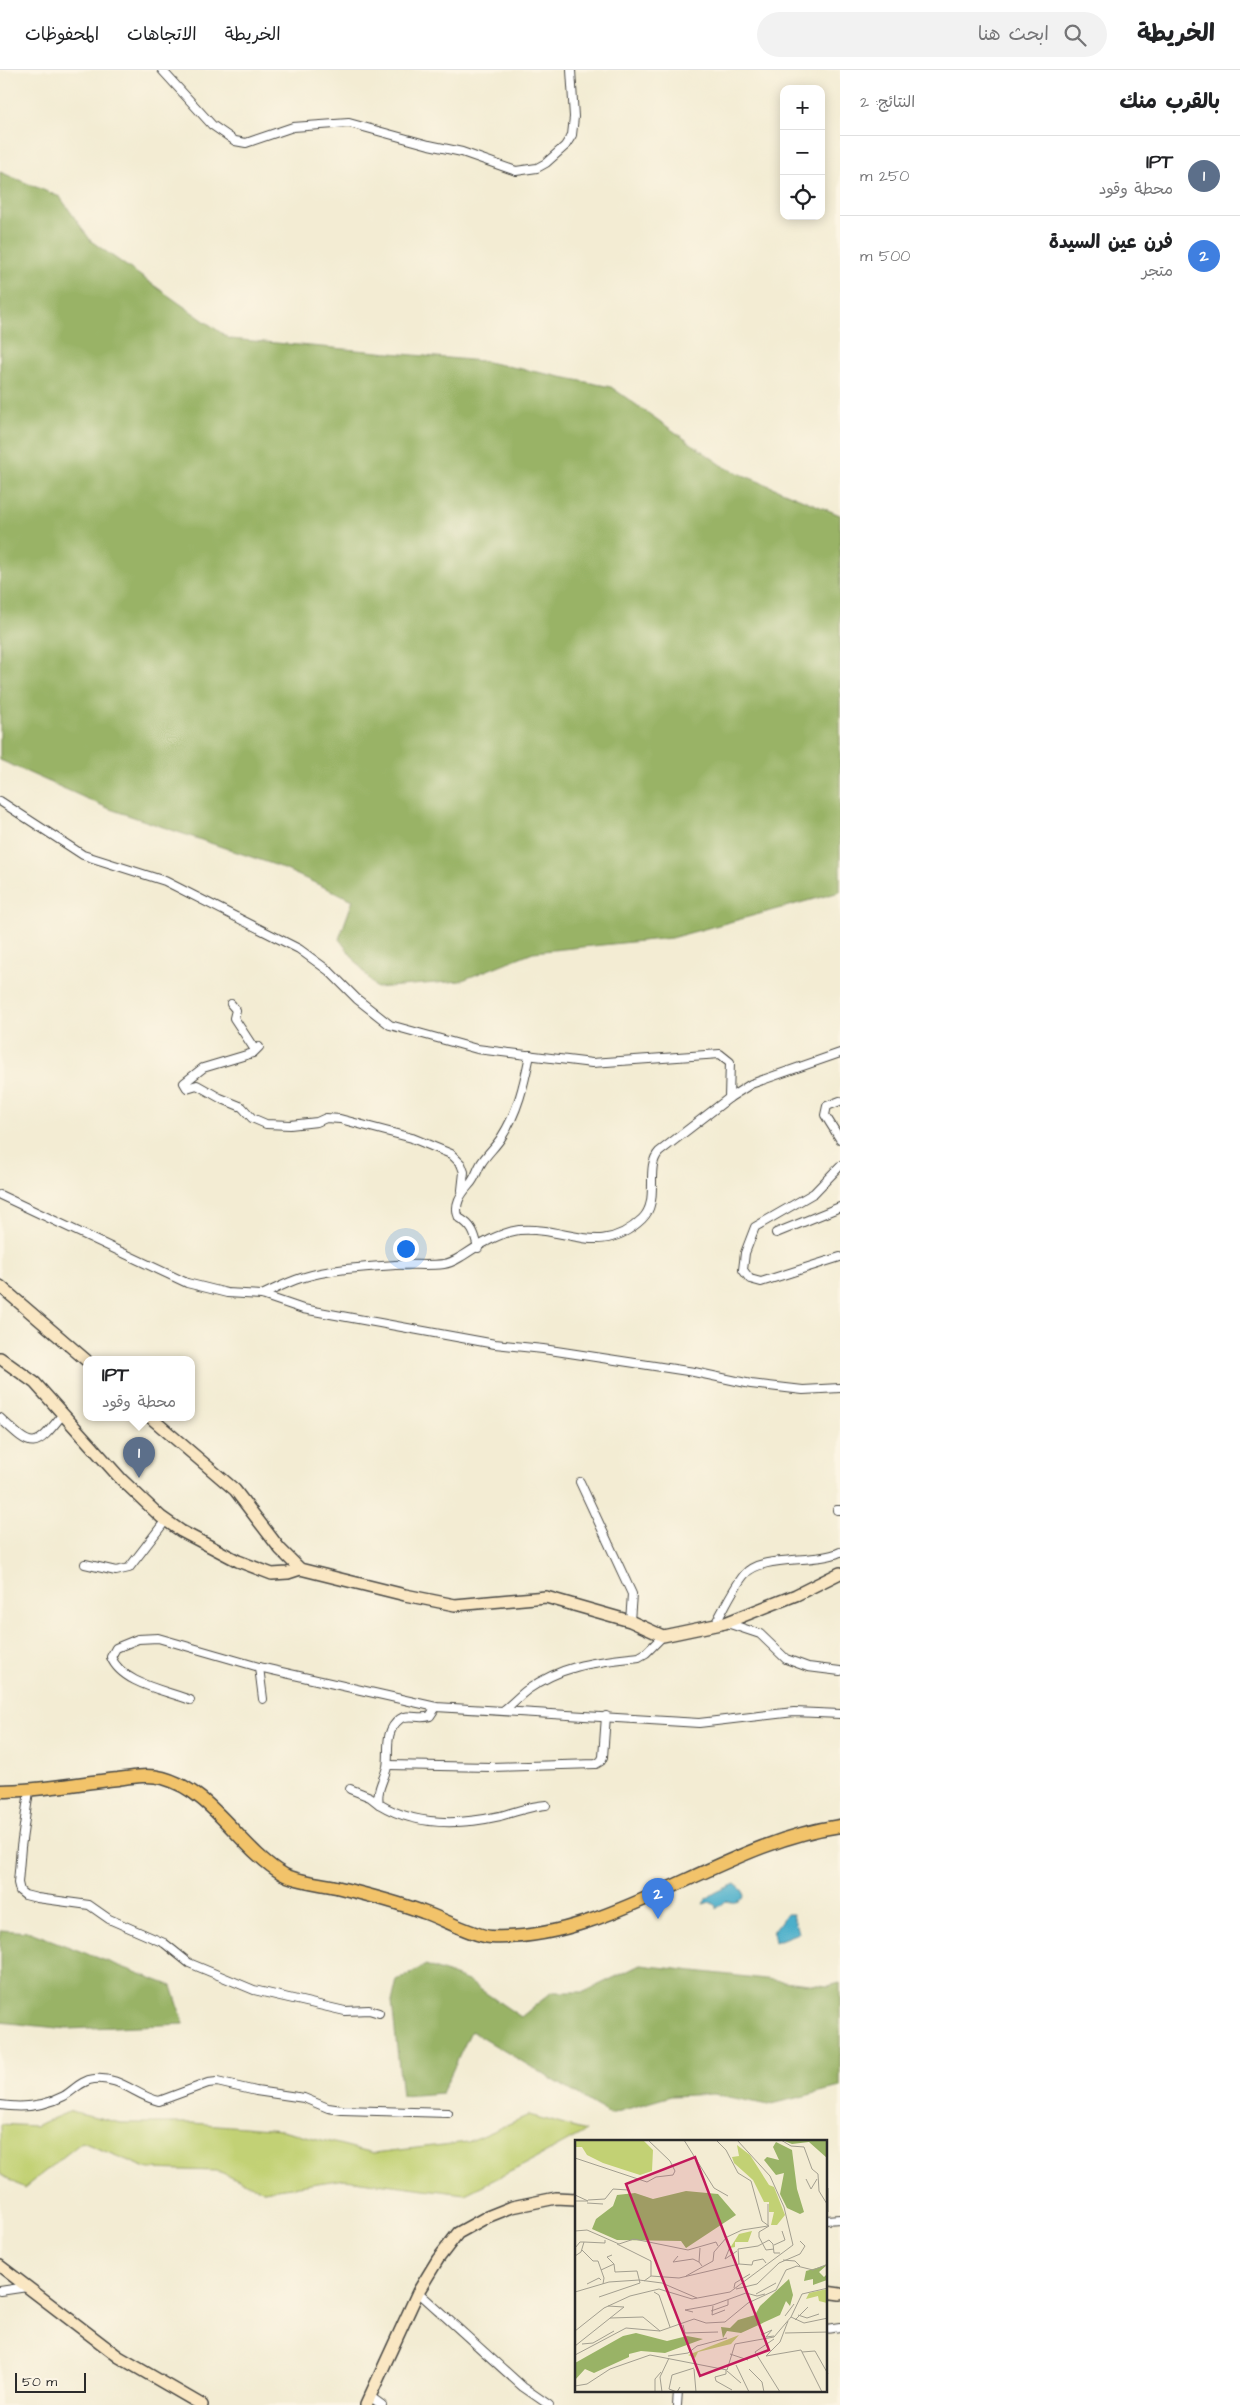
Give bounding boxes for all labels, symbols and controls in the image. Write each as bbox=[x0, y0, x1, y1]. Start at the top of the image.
search box bbox=[757, 12, 1107, 57]
text: الخريطة bbox=[1137, 17, 1215, 51]
text: ابحث هنا bbox=[978, 21, 1049, 48]
icon: search bbox=[1061, 21, 1089, 49]
text: المحفوظات bbox=[25, 22, 99, 47]
text: الاتجاهات bbox=[127, 22, 197, 47]
text: الخريطة bbox=[225, 22, 281, 47]
map controls bbox=[780, 85, 825, 220]
button: + bbox=[780, 85, 825, 130]
text: بالقرب منك bbox=[1119, 87, 1220, 116]
text: النتائج: 2 bbox=[860, 91, 915, 113]
button: − bbox=[780, 130, 825, 175]
text: IPT bbox=[1146, 149, 1173, 176]
text: 250 m bbox=[860, 165, 909, 187]
text: 1 bbox=[1203, 165, 1205, 187]
button: locate bbox=[780, 175, 825, 220]
text: محطة وقود bbox=[1099, 178, 1173, 200]
text: فرن عين السيدة bbox=[1049, 229, 1173, 256]
text: 500 m bbox=[860, 245, 910, 267]
text: 2 bbox=[1199, 245, 1209, 267]
text: متجر bbox=[1142, 260, 1173, 282]
your location bbox=[393, 1236, 419, 1262]
popup bbox=[83, 1356, 195, 1421]
text: IPT bbox=[102, 1362, 129, 1389]
text: محطة وقود bbox=[102, 1391, 176, 1413]
pin: 1 bbox=[123, 1437, 155, 1478]
pin: 2 bbox=[642, 1878, 674, 1919]
inset map bbox=[575, 2140, 828, 2392]
scale bar bbox=[15, 2370, 86, 2393]
text: 50 m bbox=[22, 2372, 57, 2392]

